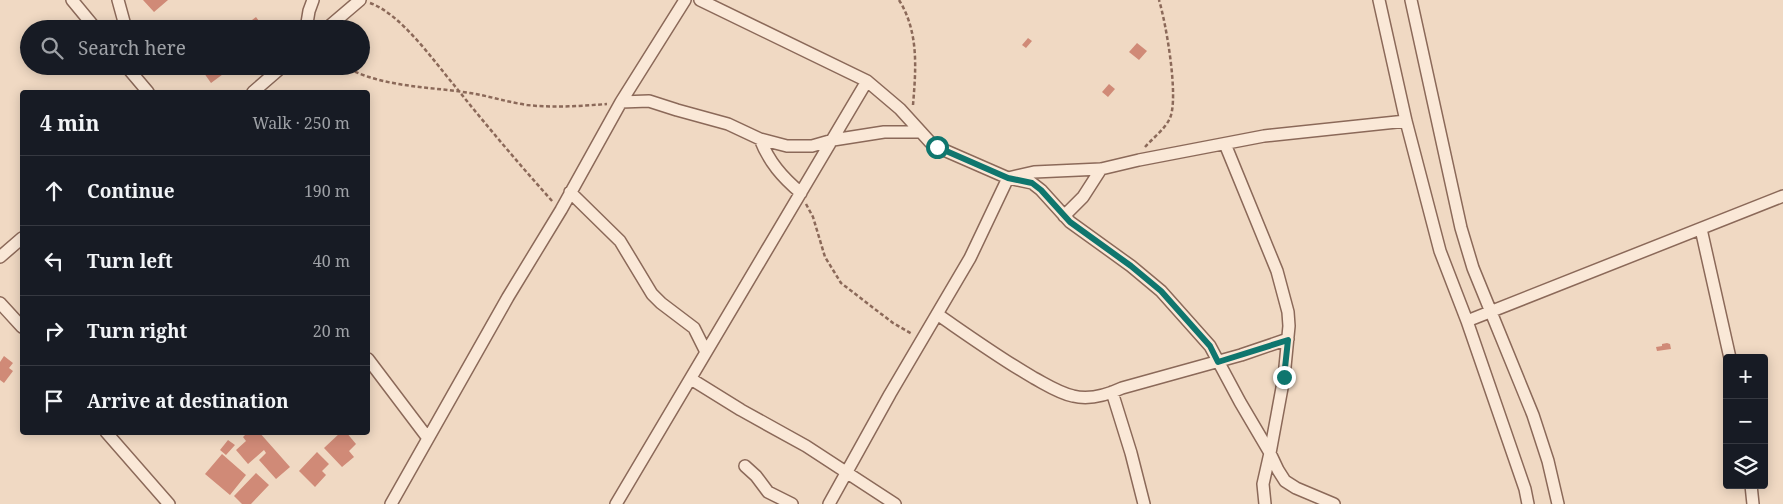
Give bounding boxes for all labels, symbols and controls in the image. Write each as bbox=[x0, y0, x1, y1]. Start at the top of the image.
search box bbox=[20, 20, 370, 75]
icon: search bbox=[38, 34, 66, 62]
text: Search here bbox=[78, 35, 186, 61]
text: 4 min bbox=[40, 109, 99, 137]
text: Walk · 250 m bbox=[253, 112, 350, 134]
route start bbox=[926, 136, 949, 159]
icon: ahead bbox=[40, 177, 68, 205]
text: Continue bbox=[87, 178, 175, 204]
text: 190 m bbox=[304, 180, 350, 202]
icon: left bbox=[40, 247, 68, 275]
text: Turn left bbox=[87, 248, 173, 274]
text: 40 m bbox=[313, 250, 350, 272]
icon: right bbox=[40, 317, 68, 345]
text: Turn right bbox=[87, 318, 187, 344]
text: 20 m bbox=[313, 320, 350, 342]
map controls bbox=[1723, 354, 1768, 489]
button: + bbox=[1723, 354, 1768, 399]
route end bbox=[1273, 366, 1296, 389]
icon: arrive bbox=[40, 387, 68, 415]
text: Arrive at destination bbox=[87, 388, 289, 414]
button: − bbox=[1723, 399, 1768, 444]
button: layers bbox=[1723, 444, 1768, 489]

